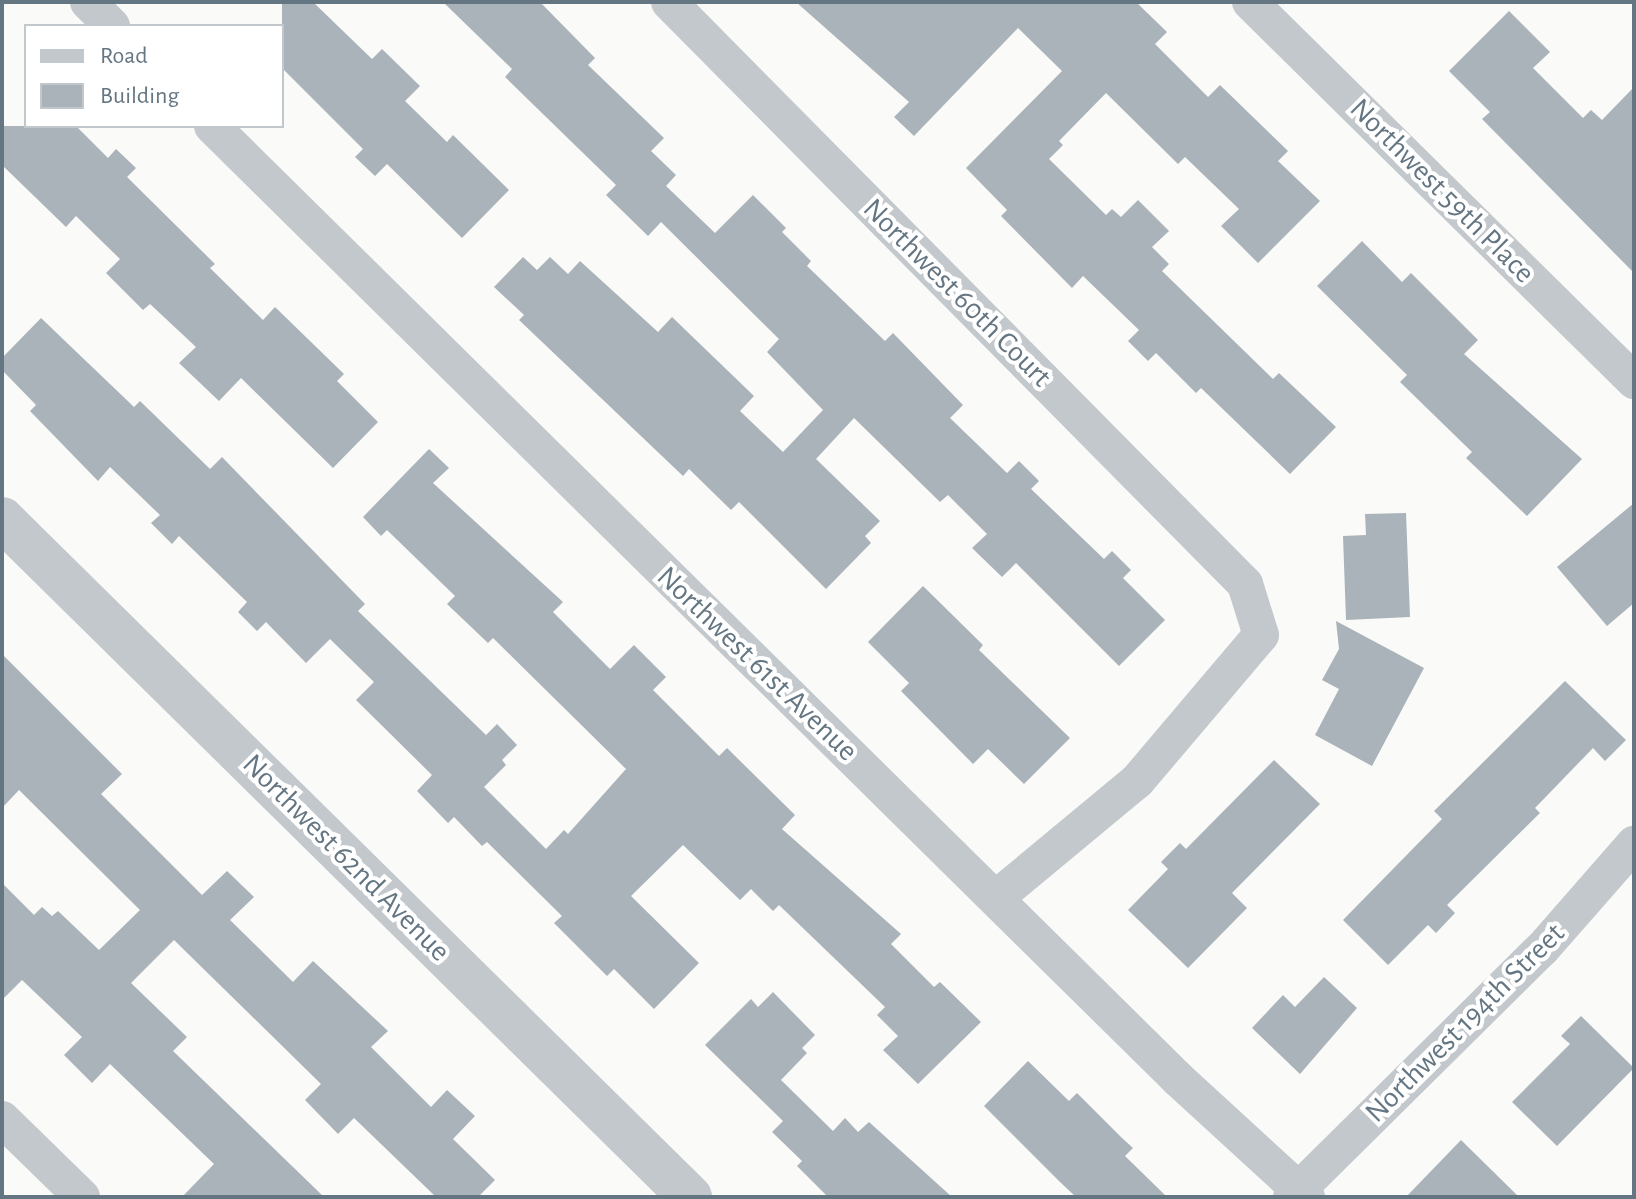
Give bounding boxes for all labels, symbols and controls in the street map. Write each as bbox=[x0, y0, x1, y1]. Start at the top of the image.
legend bbox=[24, 24, 284, 128]
text: Road bbox=[100, 44, 148, 68]
text: Building bbox=[100, 84, 179, 108]
street label: Northwest 59th Place bbox=[1342, 91, 1542, 291]
street label: Northwest 60th Court bbox=[855, 191, 1059, 395]
street label: Northwest 61st Avenue bbox=[649, 559, 865, 769]
street label: Northwest 62nd Avenue bbox=[235, 747, 457, 969]
street label: Northwest 194th Street bbox=[1358, 916, 1572, 1130]

